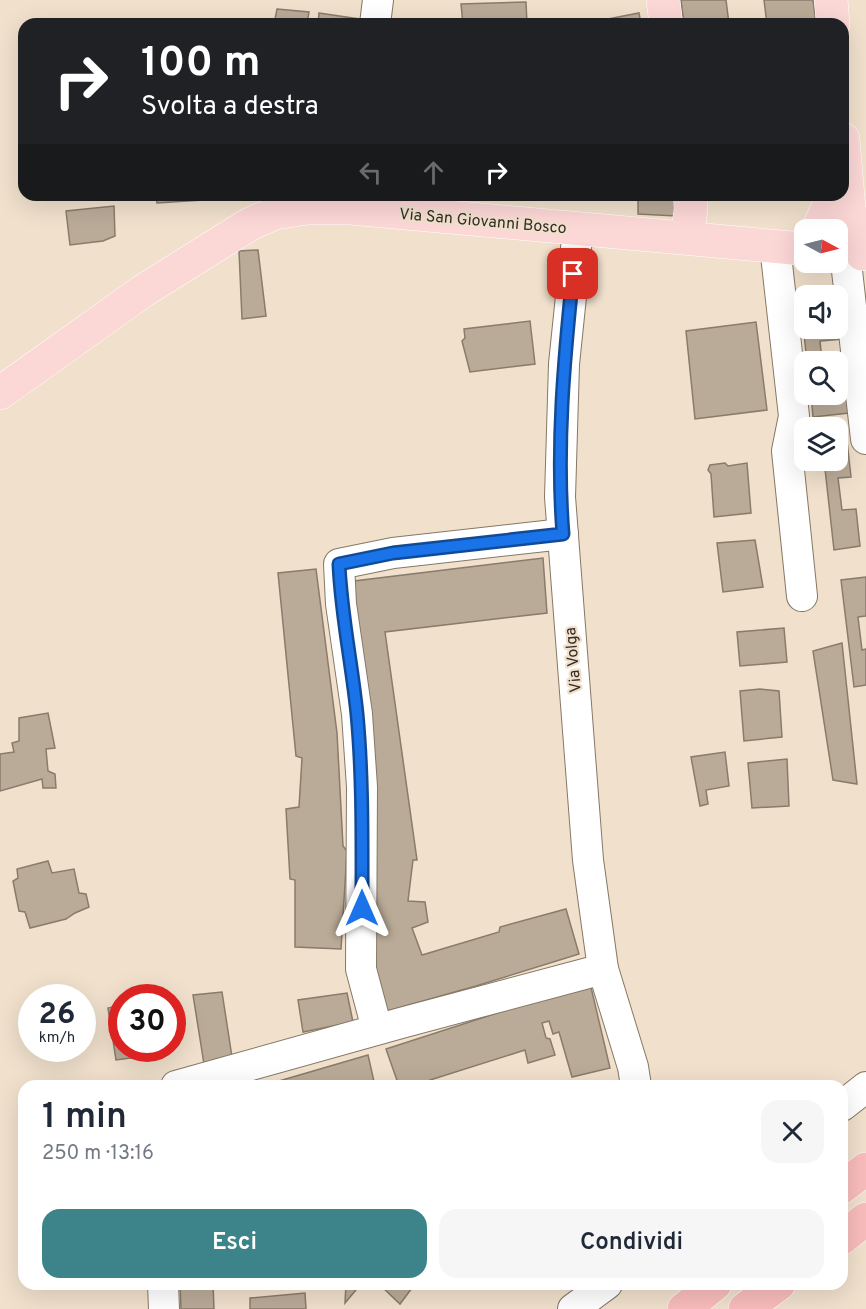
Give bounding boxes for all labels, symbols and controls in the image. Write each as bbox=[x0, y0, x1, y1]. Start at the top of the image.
text: 100 m bbox=[141, 38, 260, 91]
icon: right bbox=[42, 42, 120, 120]
text: Svolta a destra bbox=[141, 90, 319, 124]
icon: left bbox=[354, 156, 387, 189]
icon: ahead bbox=[417, 156, 450, 189]
icon: right bbox=[480, 156, 513, 189]
street label: Via San Giovanni Bosco bbox=[398, 205, 567, 239]
north arrow bbox=[794, 219, 848, 273]
map controls bbox=[794, 219, 848, 471]
pin bbox=[547, 248, 598, 299]
icon: arrive bbox=[556, 257, 589, 290]
button: sound bbox=[794, 285, 848, 339]
button: search bbox=[794, 351, 848, 405]
button: layers bbox=[794, 417, 848, 471]
street label: Via Volga bbox=[561, 626, 587, 693]
position arrow bbox=[330, 876, 394, 940]
speed limit sign: 30 bbox=[108, 984, 186, 1062]
text: 26 bbox=[39, 997, 75, 1034]
text: km/h bbox=[39, 1029, 75, 1048]
text: 1 min bbox=[42, 1095, 127, 1141]
button: close bbox=[761, 1100, 824, 1163]
text: 250 m · 13:16 bbox=[42, 1141, 154, 1167]
button: Esci bbox=[42, 1209, 427, 1278]
button: Condividi bbox=[439, 1209, 824, 1278]

